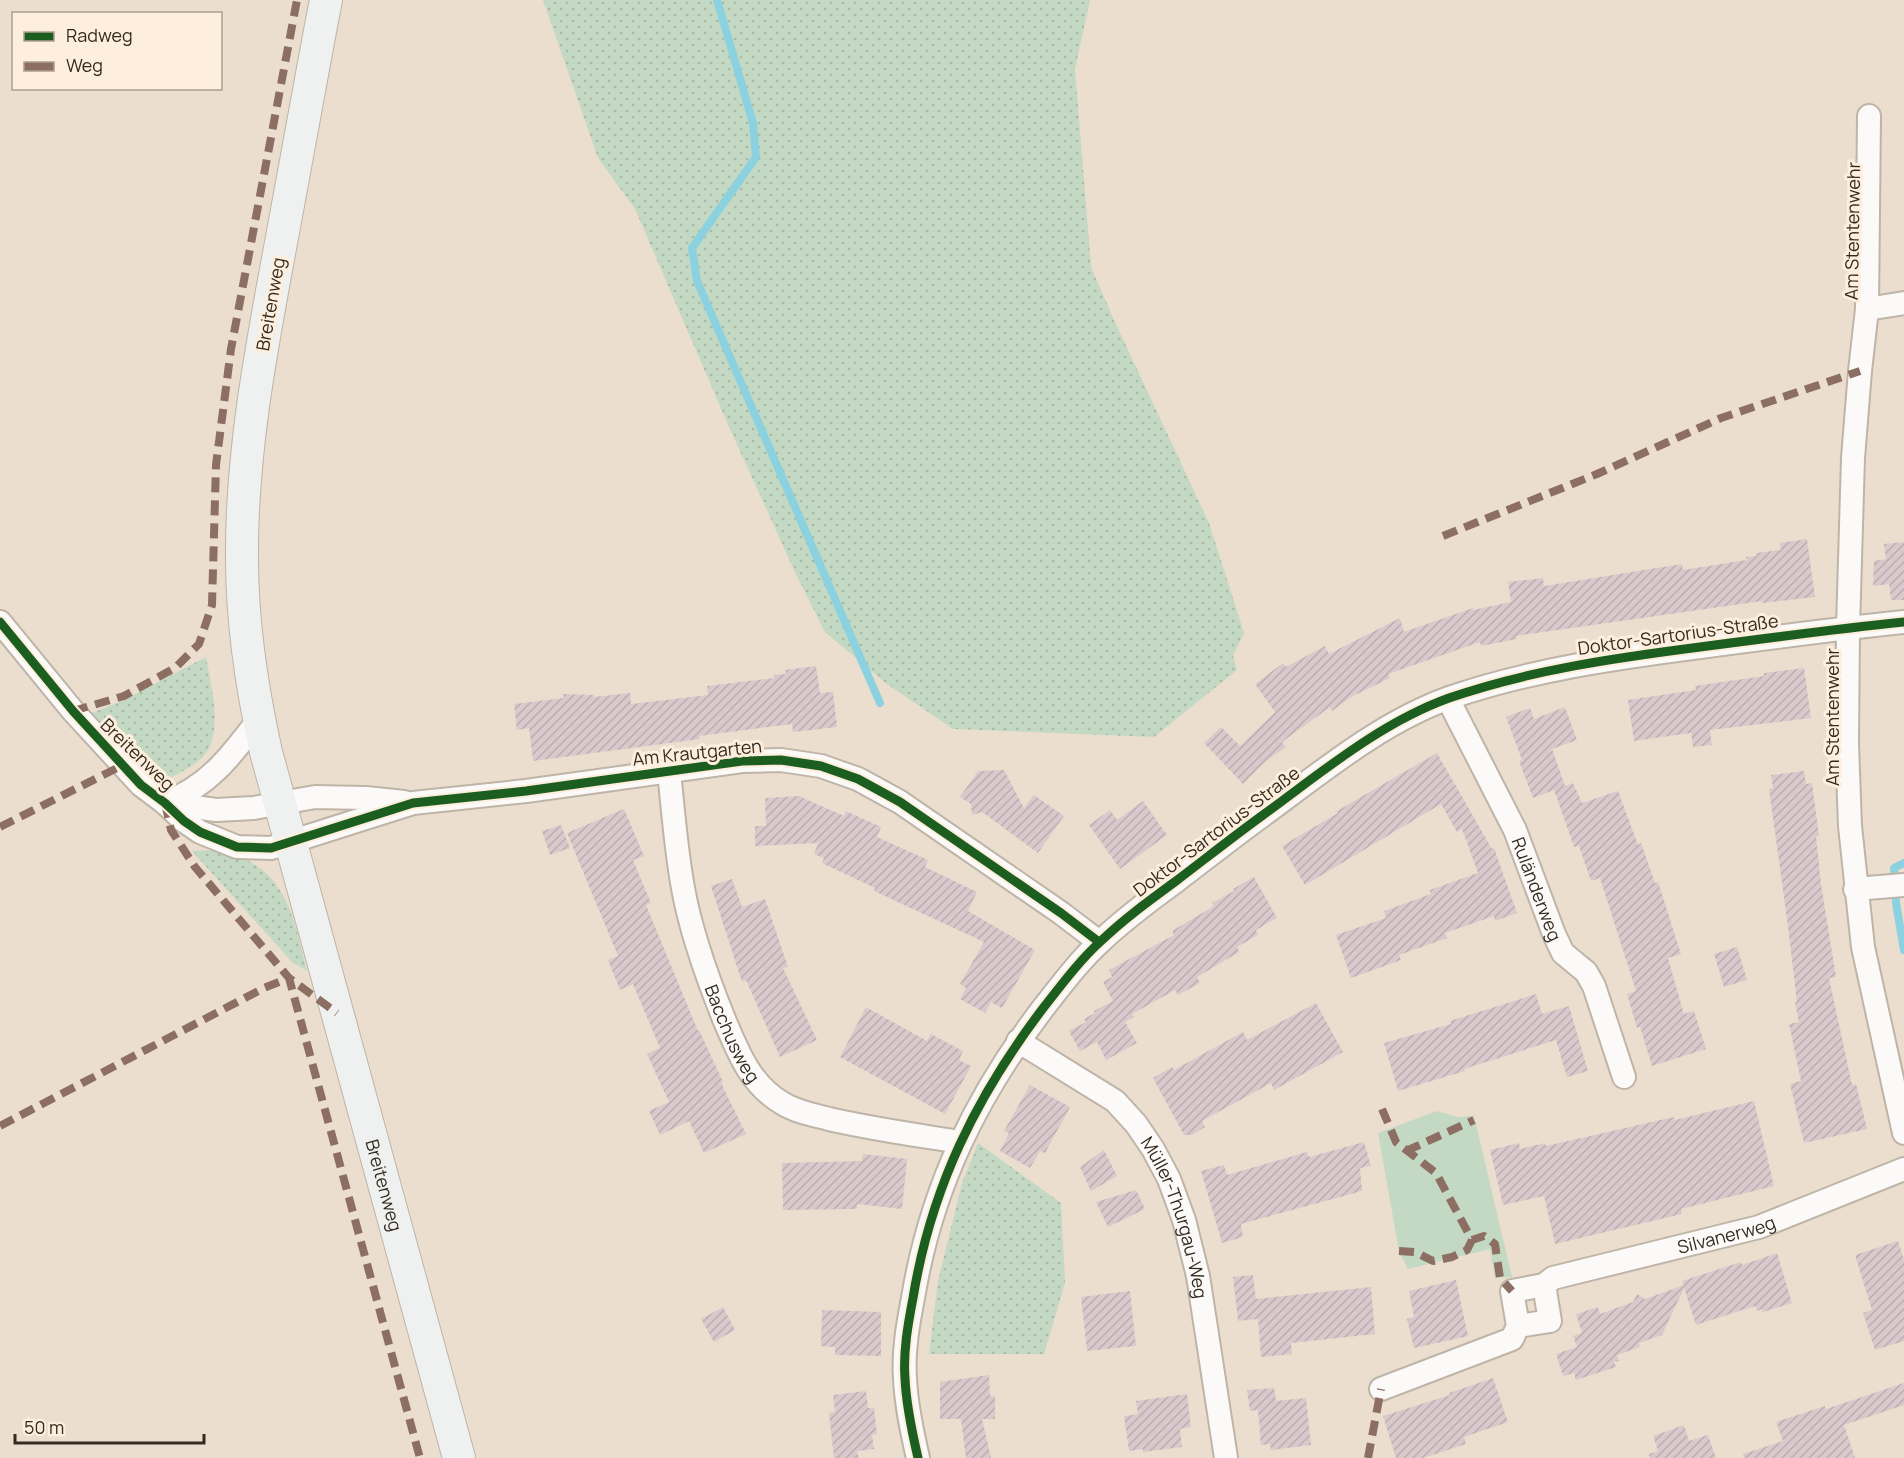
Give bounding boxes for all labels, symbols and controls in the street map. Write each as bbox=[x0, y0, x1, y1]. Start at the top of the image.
legend bbox=[12, 12, 222, 90]
text: Radweg bbox=[66, 23, 133, 47]
text: Weg bbox=[66, 53, 103, 77]
street label: Am Stentenwehr bbox=[1839, 161, 1865, 300]
street label: Breitenweg bbox=[250, 255, 290, 353]
street label: Doktor-Sartorius-Straße bbox=[1576, 608, 1780, 660]
street label: Am Stentenwehr bbox=[1820, 647, 1844, 786]
street label: Breitenweg bbox=[96, 713, 180, 795]
street label: Am Krautgarten bbox=[631, 733, 763, 771]
street label: Doktor-Sartorius-Straße bbox=[1128, 761, 1304, 901]
street label: Ruländerweg bbox=[1507, 833, 1568, 945]
street label: Bacchusweg bbox=[700, 981, 766, 1088]
street label: Müller-Thurgau-Weg bbox=[1136, 1132, 1213, 1300]
street label: Breitenweg bbox=[360, 1136, 408, 1234]
street label: Silvanerweg bbox=[1675, 1210, 1779, 1259]
scale bar bbox=[15, 1407, 204, 1445]
text: 50 m bbox=[24, 1415, 64, 1439]

